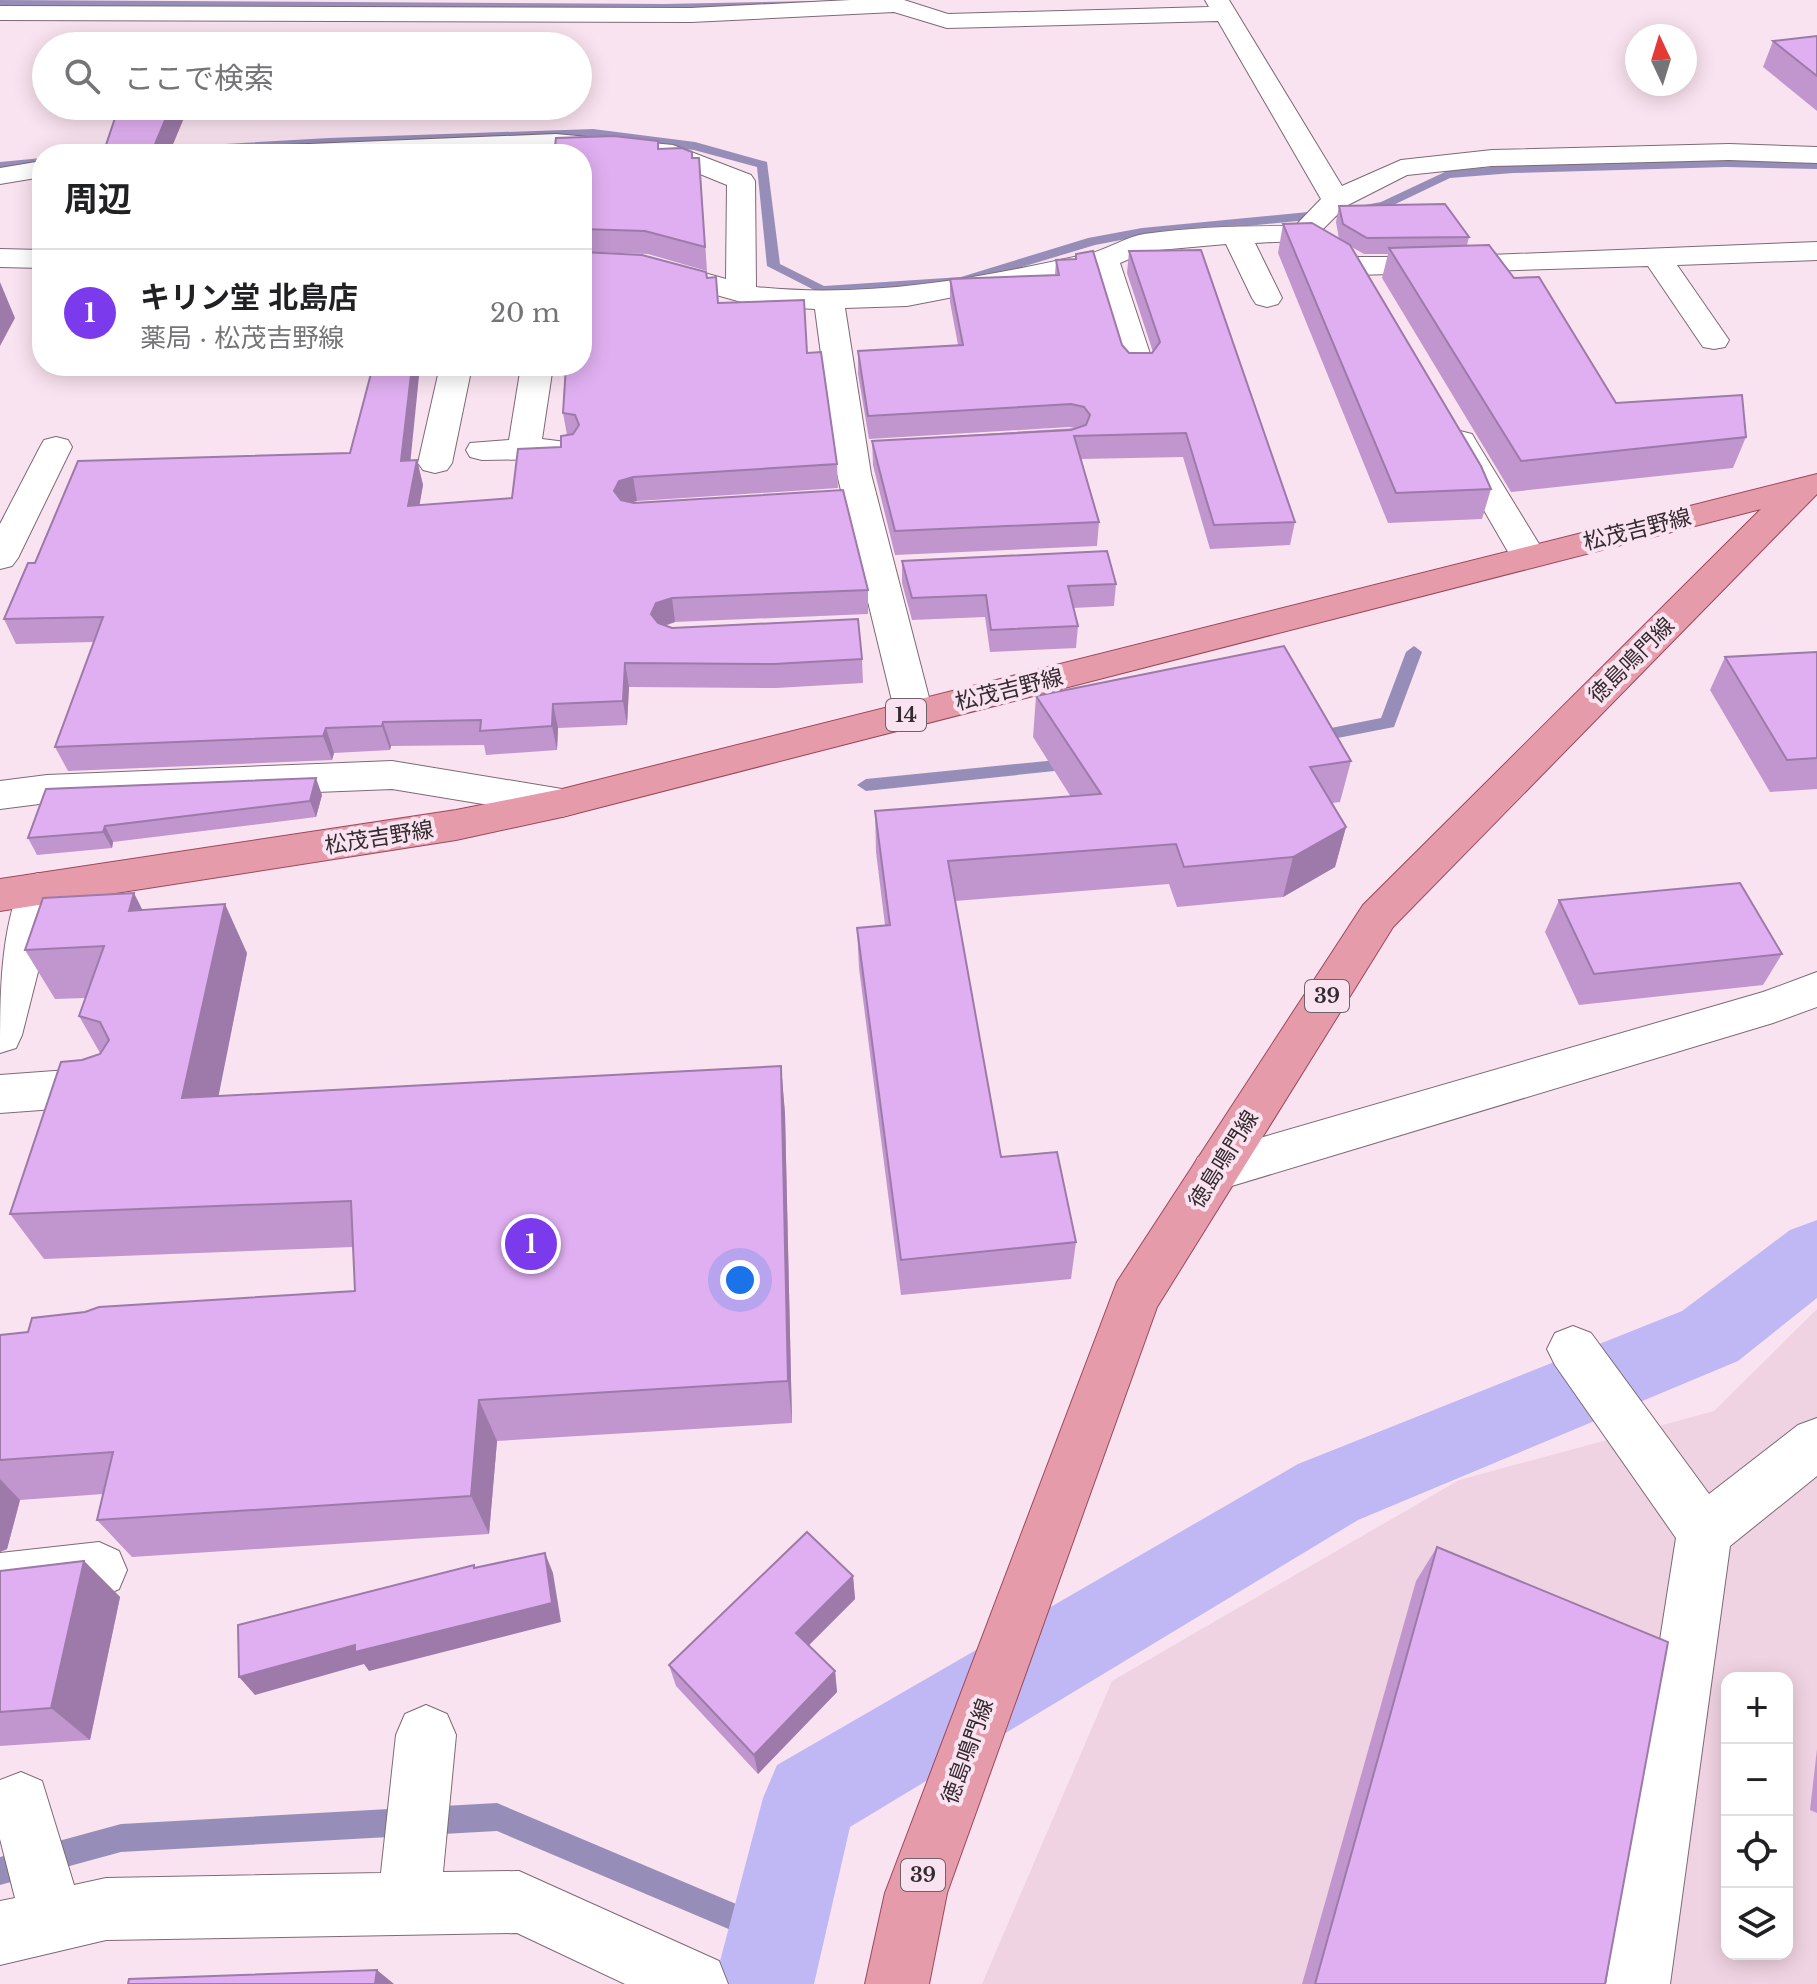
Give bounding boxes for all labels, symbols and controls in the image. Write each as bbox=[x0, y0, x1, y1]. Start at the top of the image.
north arrow bbox=[1625, 24, 1697, 96]
search box bbox=[32, 32, 592, 120]
icon: search bbox=[60, 54, 104, 98]
text: ここで検索 bbox=[124, 60, 274, 97]
text: 周辺 bbox=[64, 178, 132, 220]
text: キリン堂 北島店 bbox=[140, 279, 358, 316]
text: 1 bbox=[84, 297, 96, 329]
text: 20 m bbox=[490, 297, 560, 329]
text: 薬局 · 松茂吉野線 bbox=[140, 322, 344, 354]
street label: 松茂吉野線 bbox=[1580, 503, 1694, 556]
street label: 徳島鳴門線 bbox=[1583, 612, 1680, 709]
street label: 松茂吉野線 bbox=[952, 663, 1066, 716]
road number: 14 bbox=[886, 699, 926, 731]
street label: 松茂吉野線 bbox=[323, 816, 436, 859]
road number: 39 bbox=[1305, 980, 1349, 1012]
street label: 徳島鳴門線 bbox=[1183, 1105, 1264, 1213]
pin: 1 bbox=[505, 1214, 557, 1274]
your location bbox=[720, 1260, 760, 1300]
map controls bbox=[1721, 1672, 1793, 1960]
button: + bbox=[1721, 1672, 1793, 1744]
street label: 徳島鳴門線 bbox=[936, 1695, 999, 1807]
button: − bbox=[1721, 1744, 1793, 1816]
button: locate bbox=[1721, 1816, 1793, 1888]
road number: 39 bbox=[901, 1859, 945, 1891]
button: layers bbox=[1721, 1888, 1793, 1960]

